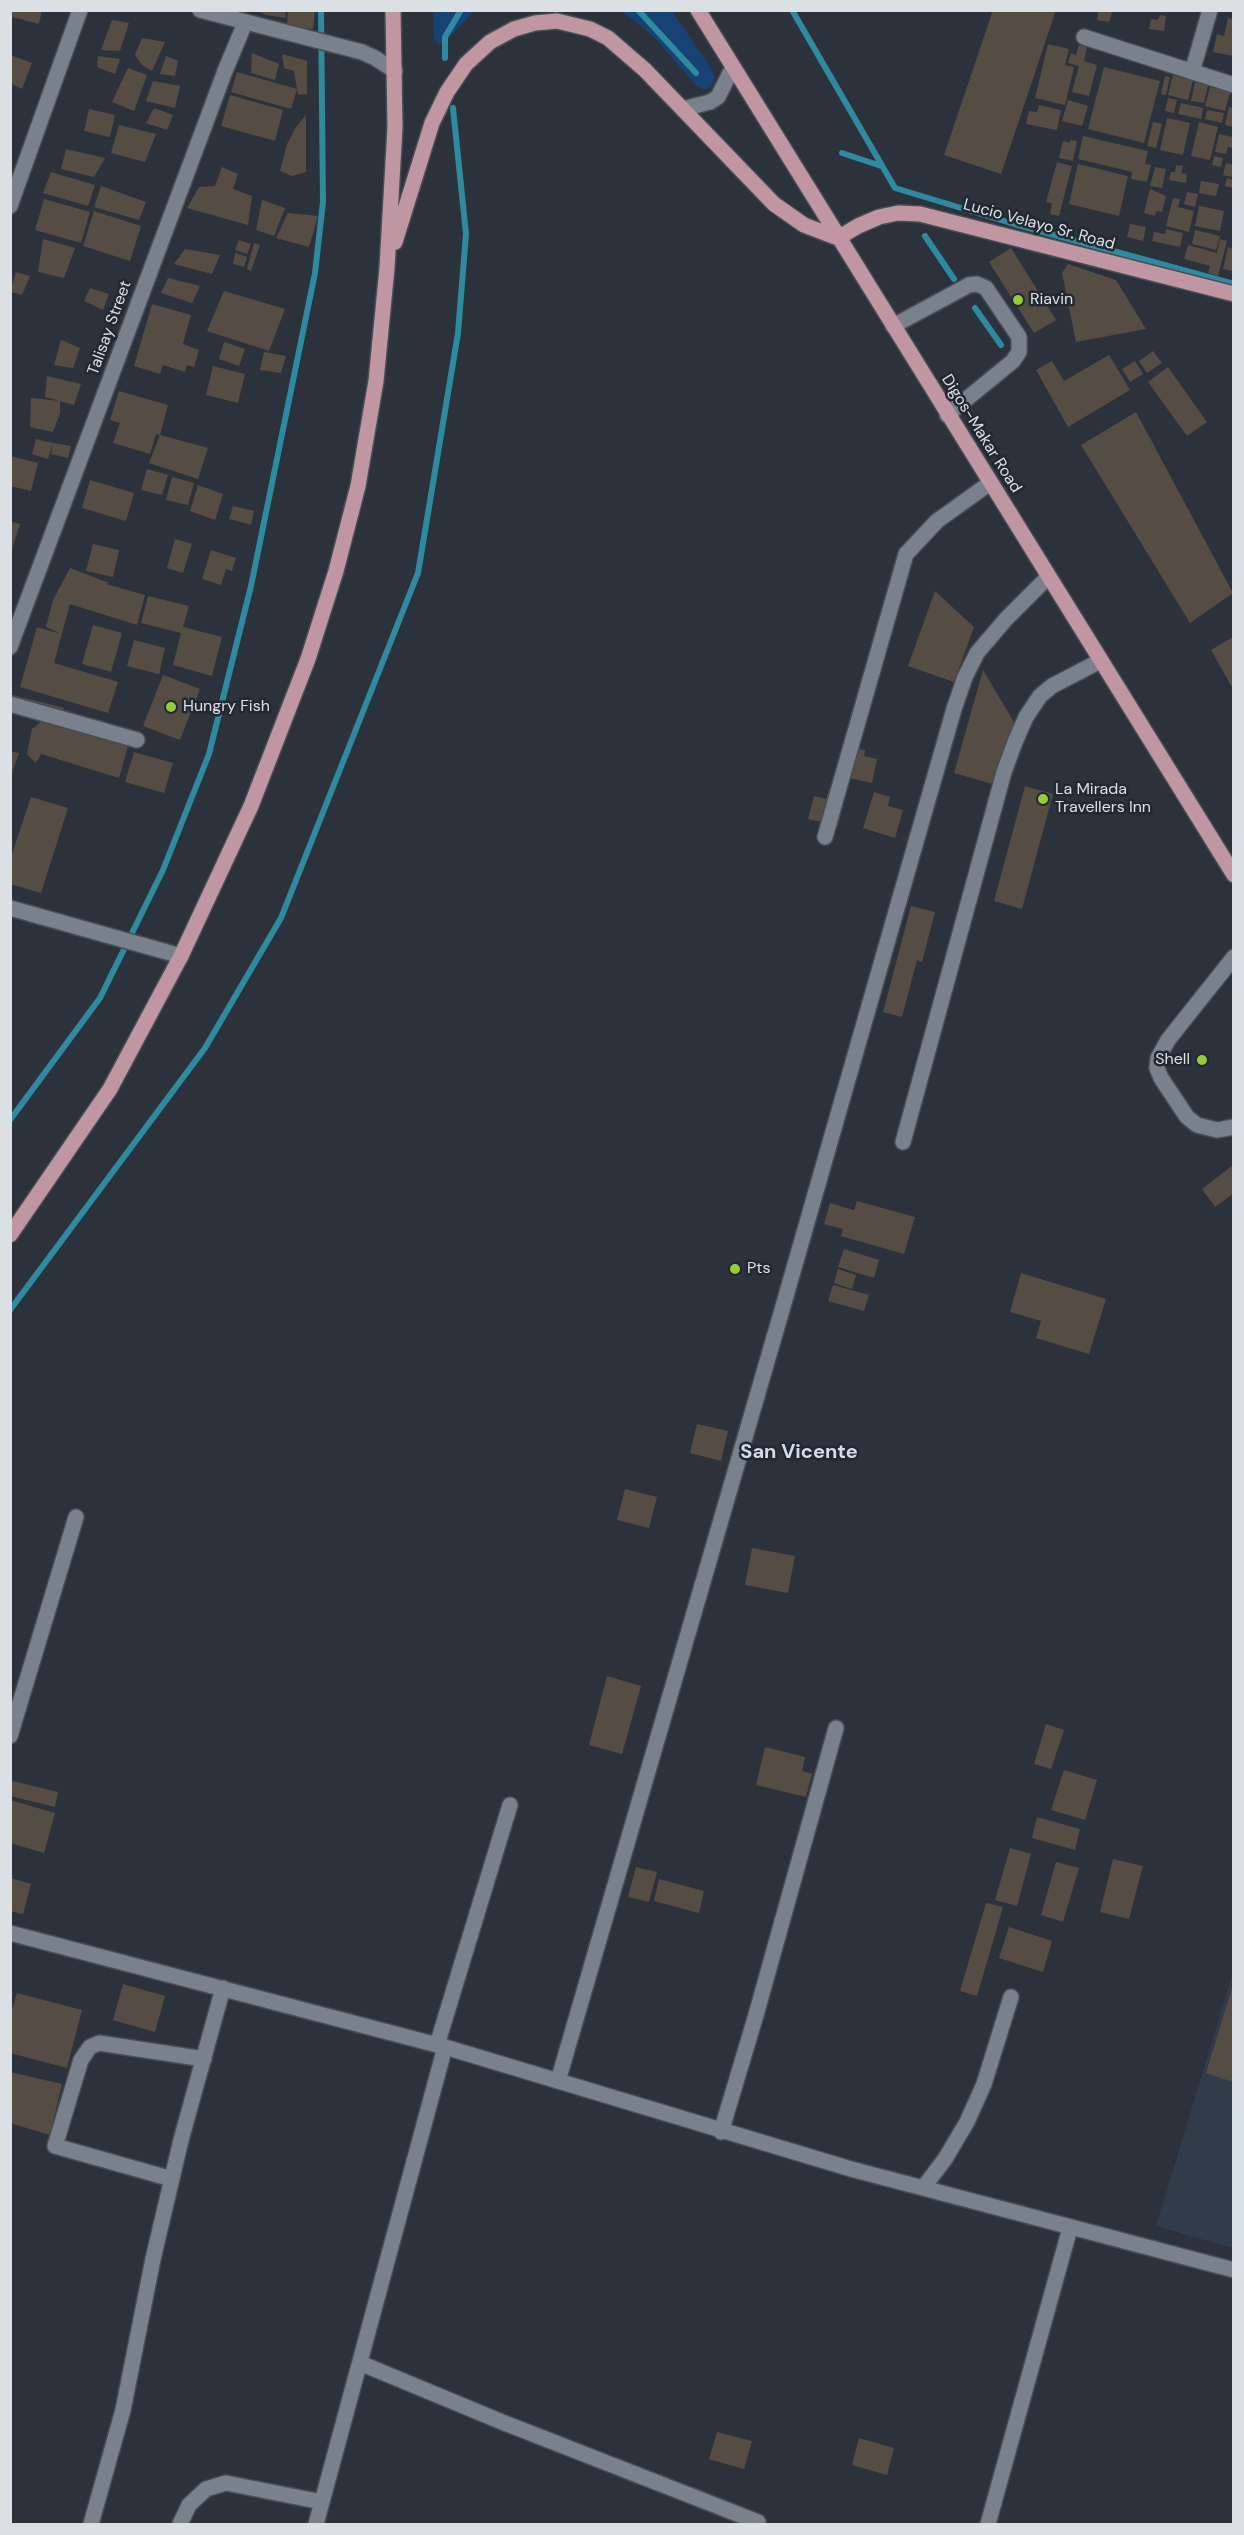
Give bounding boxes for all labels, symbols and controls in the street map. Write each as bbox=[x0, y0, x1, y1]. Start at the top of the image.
street label: Lucio Velayo Sr. Road bbox=[961, 196, 1117, 254]
street label: Talisay Street bbox=[84, 278, 136, 378]
place label: Riavin bbox=[1030, 290, 1073, 310]
marker: Riavin bbox=[1011, 293, 1025, 307]
street label: Digos-Makar Road bbox=[937, 371, 1025, 497]
place label: Hungry Fish bbox=[183, 697, 270, 717]
marker: Hungry Fish bbox=[164, 700, 178, 714]
place label: La Mirada Travellers Inn bbox=[1055, 780, 1151, 818]
marker: La Mirada Travellers Inn bbox=[1036, 792, 1050, 806]
place label: Shell bbox=[1155, 1050, 1190, 1070]
marker: Shell bbox=[1195, 1053, 1209, 1067]
place label: Pts bbox=[747, 1259, 771, 1279]
marker: Pts bbox=[728, 1262, 742, 1276]
district label: San Vicente bbox=[740, 1441, 858, 1465]

